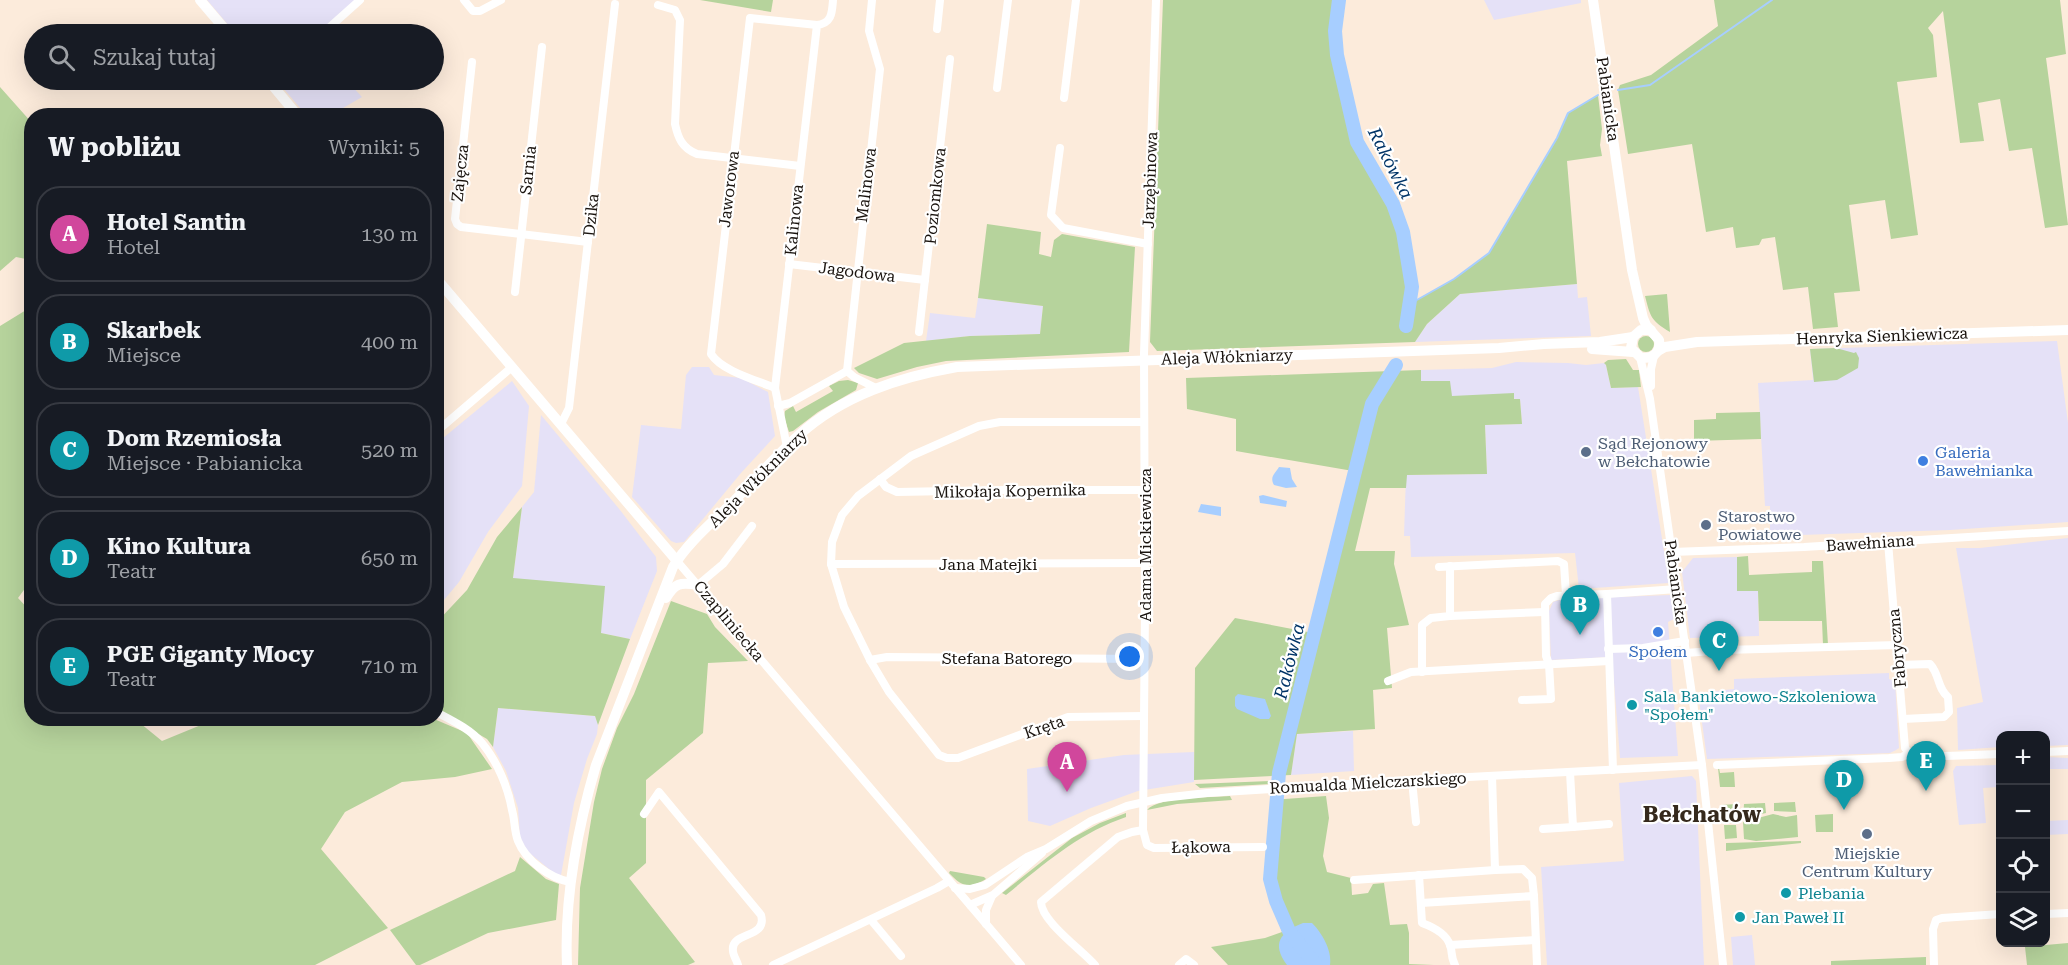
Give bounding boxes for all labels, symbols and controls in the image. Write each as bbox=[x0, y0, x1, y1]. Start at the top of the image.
search box bbox=[24, 24, 444, 90]
icon: search bbox=[45, 41, 78, 74]
text: Szukaj tutaj bbox=[93, 45, 217, 70]
street label: Pabianicka bbox=[1593, 55, 1623, 143]
water label: Rakówka bbox=[1364, 123, 1418, 202]
street label: Jarzębinowa bbox=[1139, 131, 1161, 229]
text: W pobliżu bbox=[48, 132, 181, 162]
text: Wyniki: 5 bbox=[329, 135, 420, 159]
street label: Zajęcza bbox=[448, 143, 472, 203]
street label: Sarnia bbox=[516, 144, 540, 196]
street label: Malinowa bbox=[852, 146, 880, 224]
street label: Poziomkowa bbox=[920, 146, 950, 245]
street label: Jaworowa bbox=[715, 149, 743, 229]
street label: Kalinowa bbox=[781, 183, 807, 257]
street label: Dzika bbox=[579, 192, 603, 237]
text: Hotel Santin bbox=[107, 210, 246, 235]
text: A bbox=[62, 222, 77, 246]
text: 130 m bbox=[361, 222, 418, 246]
text: Hotel bbox=[107, 235, 160, 259]
street label: Jagodowa bbox=[818, 258, 897, 286]
text: Skarbek bbox=[107, 318, 201, 343]
street label: Henryka Sienkiewicza bbox=[1796, 323, 1969, 348]
text: B bbox=[62, 330, 77, 354]
text: 400 m bbox=[361, 330, 418, 354]
text: Miejsce bbox=[107, 343, 181, 367]
street label: Aleja Włókniarzy bbox=[1161, 345, 1294, 369]
street label: Aleja Włókniarzy bbox=[705, 424, 812, 531]
text: Dom Rzemiosła bbox=[107, 426, 281, 451]
place label: Sąd Rejonowy w Bełchatowie bbox=[1598, 434, 1710, 471]
text: C bbox=[63, 438, 77, 462]
text: 520 m bbox=[361, 438, 418, 462]
place label: Galeria Bawełnianka bbox=[1935, 443, 2033, 480]
marker: Sąd Rejonowy w Bełchatowie bbox=[1579, 445, 1593, 459]
text: Miejsce · Pabianicka bbox=[107, 451, 303, 475]
marker: Galeria Bawełnianka bbox=[1916, 454, 1930, 468]
street label: Adama Mickiewicza bbox=[1136, 468, 1155, 622]
street label: Mikołaja Kopernika bbox=[934, 480, 1086, 502]
place label: Starostwo Powiatowe bbox=[1718, 507, 1802, 544]
marker: Starostwo Powiatowe bbox=[1699, 518, 1713, 532]
street label: Bawełniana bbox=[1825, 530, 1915, 556]
text: Kino Kultura bbox=[107, 534, 251, 559]
street label: Pabianicka bbox=[1661, 538, 1691, 626]
text: D bbox=[61, 546, 78, 570]
text: 650 m bbox=[361, 546, 418, 570]
street label: Jana Matejki bbox=[939, 555, 1037, 574]
text: Teatr bbox=[107, 559, 156, 583]
street label: Czapliniecka bbox=[690, 577, 769, 666]
pin: B bbox=[1560, 586, 1600, 635]
street label: Fabryczna bbox=[1884, 607, 1910, 688]
water label: Rakówka bbox=[1269, 621, 1309, 702]
pin: C bbox=[1700, 622, 1738, 671]
marker: Społem bbox=[1651, 625, 1665, 639]
text: PGE Giganty Mocy bbox=[107, 642, 314, 667]
your location bbox=[1115, 642, 1144, 671]
place label: Społem bbox=[1629, 642, 1688, 661]
street label: Stefana Batorego bbox=[942, 649, 1072, 668]
text: E bbox=[63, 654, 76, 678]
text: 710 m bbox=[361, 654, 418, 678]
text: Teatr bbox=[107, 667, 156, 691]
place label: Sala Bankietowo-Szkoleniowa "Społem" bbox=[1644, 687, 1877, 724]
marker: Sala Bankietowo-Szkoleniowa "Społem" bbox=[1625, 698, 1639, 712]
street label: Kręta bbox=[1021, 711, 1067, 743]
map controls bbox=[1996, 731, 2050, 947]
button: + bbox=[1996, 731, 2050, 785]
pin: A bbox=[1048, 742, 1086, 792]
pin: E bbox=[1906, 742, 1946, 791]
pin: D bbox=[1824, 760, 1864, 810]
street label: Romualda Mielczarskiego bbox=[1269, 768, 1467, 798]
button: − bbox=[1996, 785, 2050, 839]
district label: Bełchatów bbox=[1643, 802, 1761, 827]
marker: Miejskie Centrum Kultury bbox=[1860, 827, 1874, 841]
street label: Łąkowa bbox=[1171, 837, 1231, 857]
button: locate bbox=[1996, 839, 2050, 893]
place label: Miejskie Centrum Kultury bbox=[1802, 844, 1933, 881]
place label: Plebania bbox=[1798, 884, 1865, 903]
marker: Plebania bbox=[1779, 886, 1793, 900]
button: layers bbox=[1996, 893, 2050, 947]
place label: Jan Paweł II bbox=[1752, 908, 1845, 927]
marker: Jan Paweł II bbox=[1733, 910, 1747, 924]

